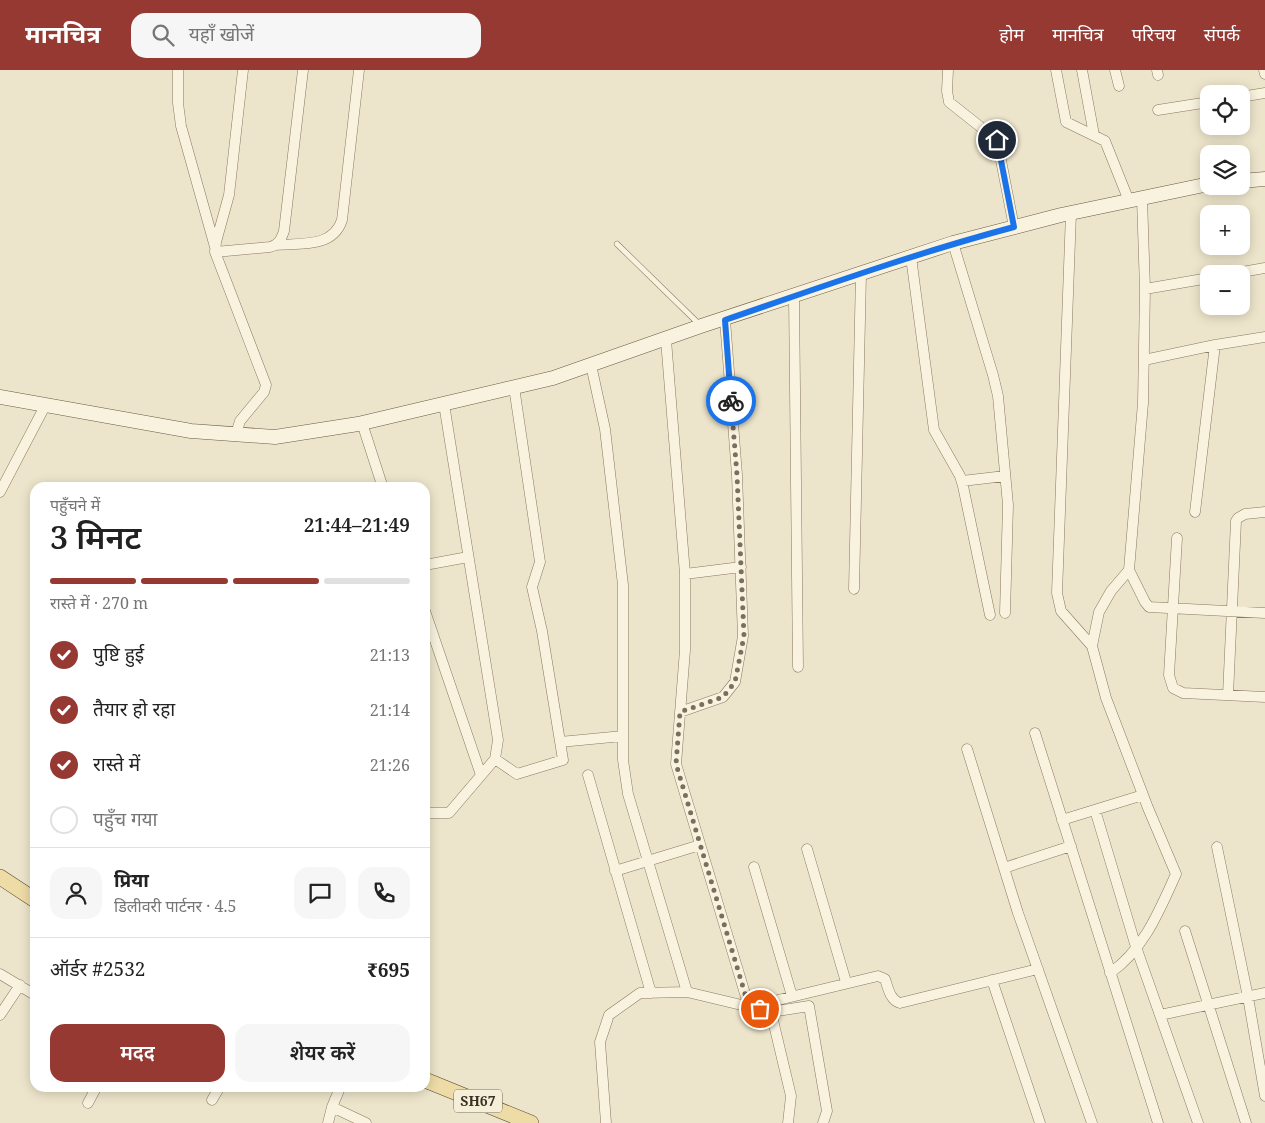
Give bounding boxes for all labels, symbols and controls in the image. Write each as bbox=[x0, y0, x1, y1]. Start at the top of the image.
search box bbox=[131, 13, 481, 58]
text: मानचित्र bbox=[25, 17, 101, 50]
icon: search bbox=[149, 21, 177, 49]
text: यहाँ खोजें bbox=[189, 21, 254, 47]
text: होम bbox=[999, 22, 1024, 46]
text: मानचित्र bbox=[1052, 22, 1104, 46]
text: परिचय bbox=[1132, 22, 1176, 46]
text: संपर्क bbox=[1204, 22, 1240, 46]
map controls bbox=[1200, 85, 1250, 315]
button: locate bbox=[1200, 85, 1250, 135]
pin bbox=[976, 119, 1018, 161]
icon: home bbox=[983, 126, 1011, 154]
button: layers bbox=[1200, 145, 1250, 195]
button: + bbox=[1200, 205, 1250, 255]
button: − bbox=[1200, 265, 1250, 315]
courier bbox=[706, 376, 756, 426]
icon: bike bbox=[717, 387, 745, 415]
text: पहुँचने में bbox=[50, 494, 100, 516]
text: 21:44–21:49 bbox=[304, 512, 410, 538]
text: 3 मिनट bbox=[50, 515, 141, 558]
text: रास्ते में · 270 m bbox=[50, 592, 148, 614]
icon: check bbox=[50, 641, 78, 669]
text: पुष्टि हुई bbox=[93, 641, 144, 667]
text: 21:13 bbox=[370, 644, 410, 666]
icon: check bbox=[50, 696, 78, 724]
text: तैयार हो रहा bbox=[93, 696, 175, 722]
text: 21:14 bbox=[370, 699, 410, 721]
icon: check bbox=[50, 751, 78, 779]
text: रास्ते में bbox=[93, 751, 140, 777]
text: 21:26 bbox=[370, 754, 410, 776]
text: पहुँच गया bbox=[93, 806, 158, 832]
button: person bbox=[50, 867, 102, 919]
text: प्रिया bbox=[114, 867, 149, 893]
button: chat bbox=[294, 867, 346, 919]
button: phone bbox=[358, 867, 410, 919]
text: डिलीवरी पार्टनर · 4.5 bbox=[114, 895, 236, 917]
text: ऑर्डर #2532 bbox=[50, 956, 145, 982]
text: ₹695 bbox=[367, 957, 410, 983]
pin bbox=[739, 988, 781, 1030]
icon: bag bbox=[746, 995, 774, 1023]
button: मदद bbox=[50, 1024, 225, 1082]
button: शेयर करें bbox=[235, 1024, 410, 1082]
road number: SH67 bbox=[454, 1089, 502, 1112]

